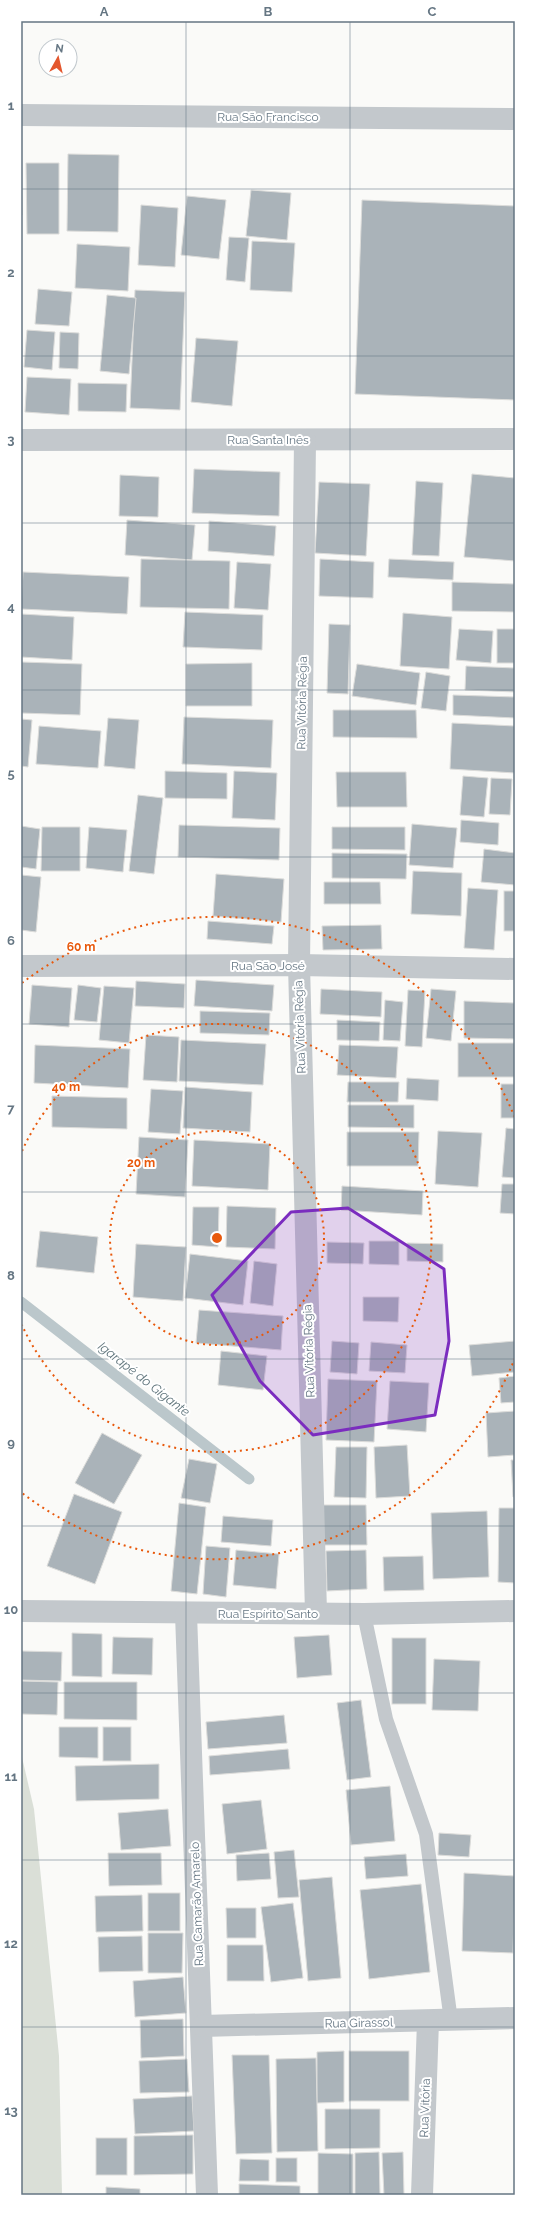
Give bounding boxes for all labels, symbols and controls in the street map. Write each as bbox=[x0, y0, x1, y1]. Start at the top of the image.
text: A bbox=[100, 4, 109, 19]
text: B bbox=[264, 4, 273, 19]
text: C bbox=[428, 4, 437, 19]
north arrow bbox=[38, 38, 78, 78]
text: N bbox=[54, 42, 64, 56]
text: 1 bbox=[8, 98, 15, 113]
street label: Rua São Francisco bbox=[217, 110, 319, 124]
text: 2 bbox=[7, 265, 15, 280]
text: 3 bbox=[7, 432, 15, 447]
street label: Rua Santa Inês bbox=[227, 433, 309, 447]
text: 4 bbox=[7, 599, 15, 614]
street label: Rua Vitória Régia bbox=[294, 656, 310, 750]
text: 5 bbox=[7, 766, 15, 781]
text: 6 bbox=[7, 933, 15, 948]
text: 60 m bbox=[67, 940, 95, 954]
street label: Rua São José bbox=[231, 959, 305, 973]
street label: Rua Vitória Régia bbox=[291, 980, 309, 1074]
text: 40 m bbox=[52, 1080, 80, 1094]
text: 7 bbox=[7, 1101, 15, 1116]
text: 20 m bbox=[127, 1156, 155, 1170]
centre of rings bbox=[210, 1231, 224, 1245]
text: 8 bbox=[7, 1268, 15, 1283]
street label: Rua Vitória Régia bbox=[300, 1304, 318, 1398]
water label: Igarapé do Gigante bbox=[95, 1339, 193, 1420]
text: 9 bbox=[7, 1435, 15, 1450]
text: 10 bbox=[4, 1602, 18, 1617]
street label: Rua Espírito Santo bbox=[218, 1607, 318, 1621]
text: 11 bbox=[5, 1769, 18, 1784]
street label: Rua Camarão Amarelo bbox=[188, 1842, 206, 1966]
text: 12 bbox=[4, 1936, 18, 1951]
street label: Rua Girassol bbox=[325, 2015, 394, 2031]
street label: Rua Vitória bbox=[417, 2078, 433, 2138]
text: 13 bbox=[4, 2103, 18, 2118]

